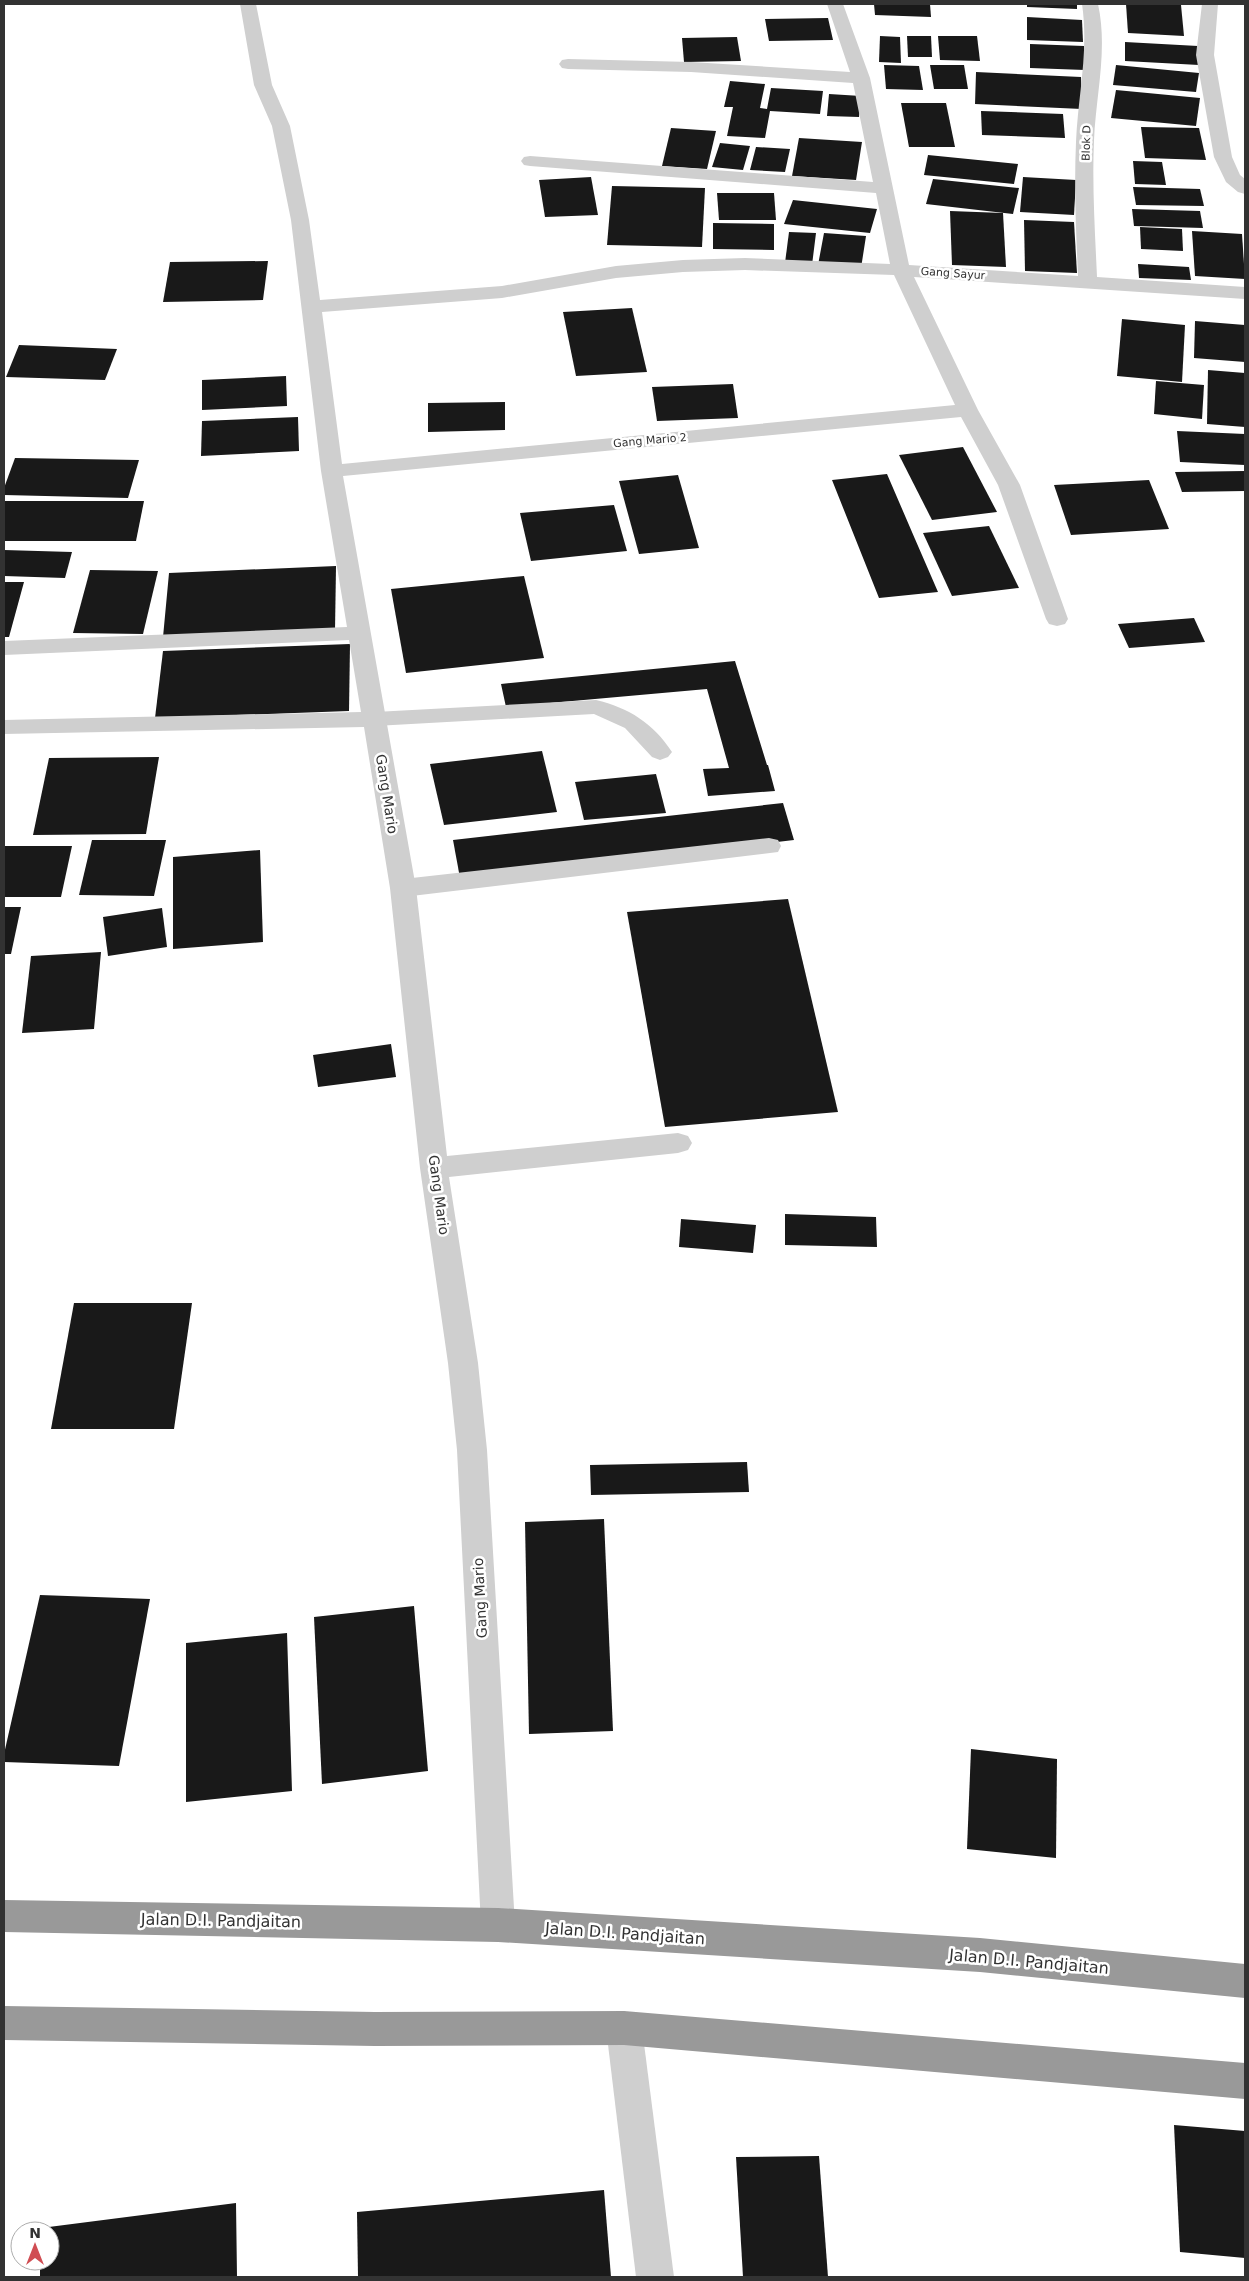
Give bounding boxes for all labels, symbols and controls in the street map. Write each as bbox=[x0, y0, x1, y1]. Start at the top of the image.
street label: Blok D bbox=[1079, 125, 1094, 161]
street label: Gang Sayur bbox=[920, 265, 986, 282]
street label: Gang Mario 2 bbox=[613, 431, 687, 450]
street label: Gang Mario bbox=[373, 753, 401, 835]
street label: Gang Mario bbox=[425, 1154, 453, 1236]
street label: Gang Mario bbox=[470, 1557, 490, 1639]
street label: Jalan D.I. Pandjaitan bbox=[140, 1910, 301, 1931]
street label: Jalan D.I. Pandjaitan bbox=[543, 1918, 706, 1949]
street label: Jalan D.I. Pandjaitan bbox=[947, 1945, 1110, 1978]
north arrow bbox=[10, 2221, 60, 2271]
text: N bbox=[29, 2225, 41, 2241]

